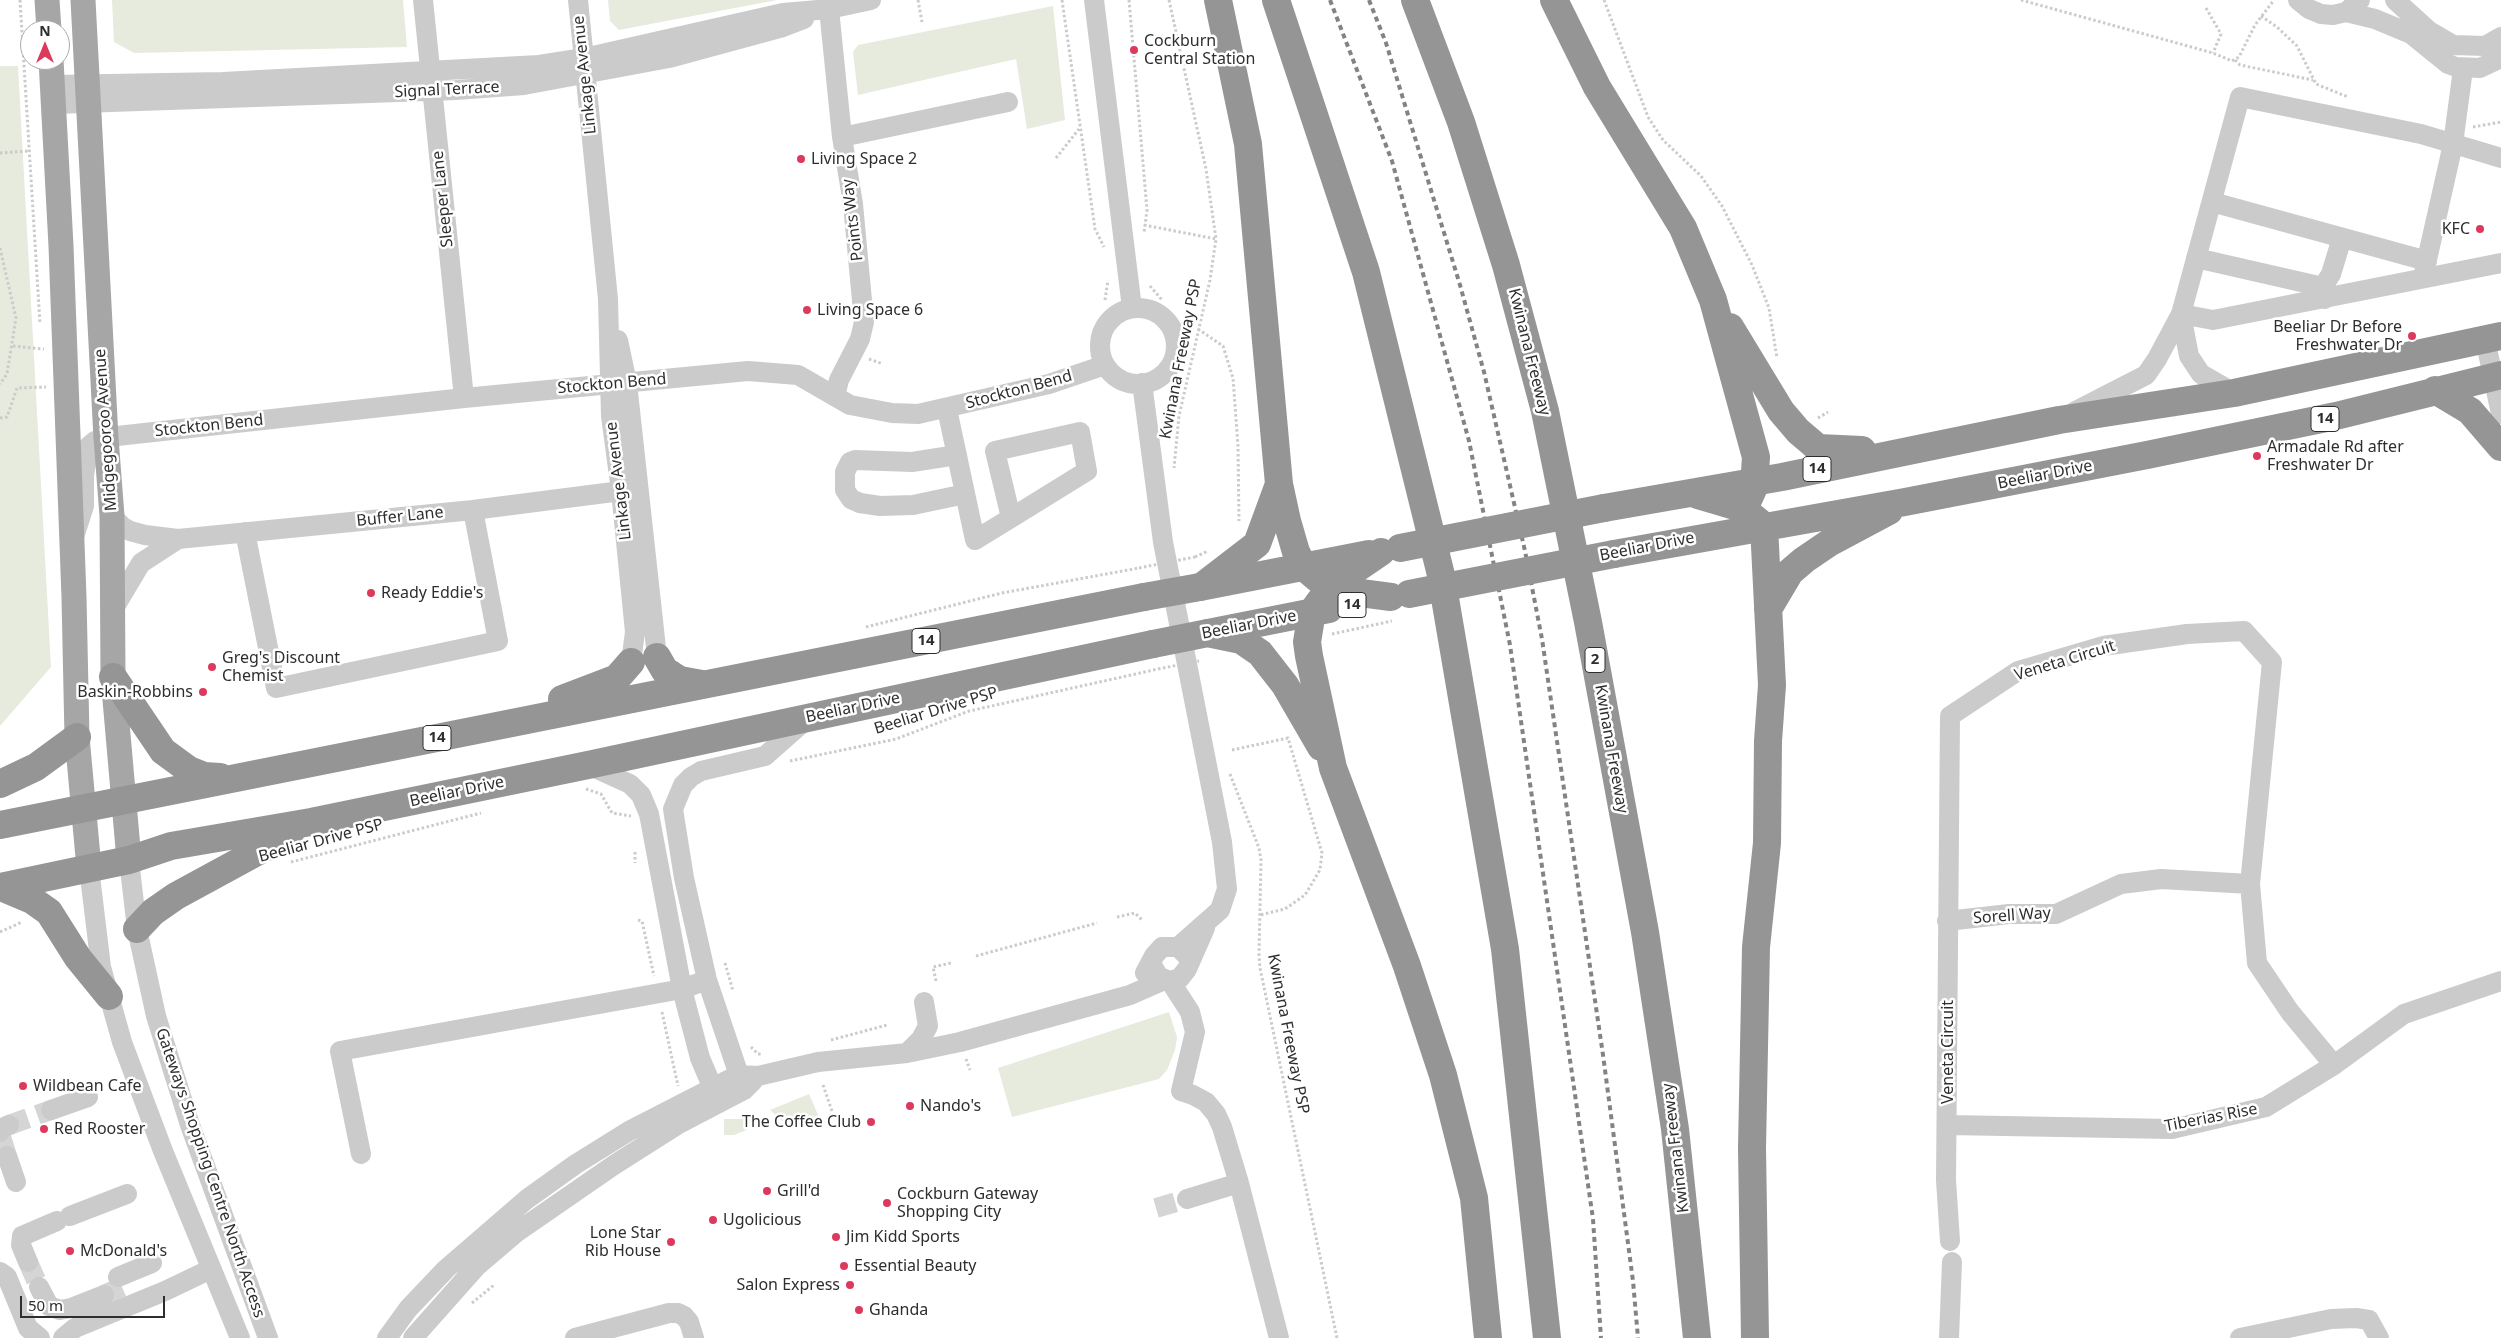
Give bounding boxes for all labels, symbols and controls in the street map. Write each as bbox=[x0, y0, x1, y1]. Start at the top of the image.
street label: Linkage Avenue bbox=[569, 15, 601, 135]
north arrow bbox=[20, 20, 70, 70]
text: N bbox=[39, 21, 51, 40]
place label: Cockburn Central Station bbox=[1144, 31, 1255, 69]
marker: Cockburn Central Station bbox=[1128, 44, 1140, 56]
street label: Signal Terrace bbox=[394, 78, 500, 102]
place label: Living Space 2 bbox=[811, 149, 917, 169]
street label: Sleeper Lane bbox=[428, 150, 458, 248]
marker: Living Space 2 bbox=[795, 153, 807, 165]
street label: Points Way bbox=[838, 178, 868, 262]
place label: KFC bbox=[2442, 219, 2470, 239]
marker: KFC bbox=[2474, 223, 2486, 235]
street label: Kwinana Freeway PSP bbox=[1156, 277, 1206, 441]
street label: Kwinana Freeway bbox=[1504, 286, 1554, 418]
place label: Living Space 6 bbox=[817, 300, 923, 320]
marker: Living Space 6 bbox=[801, 304, 813, 316]
place label: Beeliar Dr Before Freshwater Dr bbox=[2273, 317, 2402, 355]
marker: Beeliar Dr Before Freshwater Dr bbox=[2406, 330, 2418, 342]
street label: Midgegooroo Avenue bbox=[91, 348, 121, 512]
street label: Stockton Bend bbox=[964, 367, 1074, 413]
street label: Stockton Bend bbox=[557, 370, 667, 398]
road number: 14 bbox=[2311, 406, 2339, 432]
street label: Stockton Bend bbox=[154, 411, 264, 441]
street label: Linkage Avenue bbox=[602, 421, 636, 541]
place label: Armadale Rd after Freshwater Dr bbox=[2267, 437, 2404, 475]
marker: Armadale Rd after Freshwater Dr bbox=[2251, 450, 2263, 462]
road number: 14 bbox=[1803, 456, 1831, 482]
street label: Beeliar Drive bbox=[1996, 456, 2094, 494]
street label: Buffer Lane bbox=[356, 503, 444, 531]
street label: Beeliar Drive bbox=[1598, 528, 1696, 566]
place label: Ready Eddie's bbox=[381, 583, 483, 603]
marker: Ready Eddie's bbox=[365, 587, 377, 599]
road number: 14 bbox=[1338, 592, 1366, 618]
street label: Beeliar Drive bbox=[1200, 606, 1298, 644]
road number: 14 bbox=[912, 628, 940, 654]
street label: Veneta Circuit bbox=[2012, 637, 2118, 685]
place label: Greg's Discount Chemist bbox=[222, 648, 340, 686]
road number: 2 bbox=[1585, 648, 1605, 672]
marker: Greg's Discount Chemist bbox=[206, 661, 218, 673]
place label: Baskin-Robbins bbox=[77, 682, 193, 702]
street label: Beeliar Drive PSP bbox=[872, 683, 1000, 739]
street label: Kwinana Freeway bbox=[1590, 683, 1632, 815]
marker: Baskin-Robbins bbox=[197, 686, 209, 698]
street label: Beeliar Drive bbox=[804, 689, 902, 727]
road number: 14 bbox=[423, 726, 451, 750]
street label: Beeliar Drive bbox=[408, 773, 506, 811]
street label: Beeliar Drive PSP bbox=[257, 815, 385, 867]
street label: Sorell Way bbox=[1972, 904, 2052, 928]
street label: Kwinana Freeway PSP bbox=[1263, 952, 1313, 1116]
street label: Veneta Circuit bbox=[1938, 1000, 1958, 1104]
street label: Gateways Shopping Centre North Access bbox=[151, 1026, 269, 1320]
place label: Wildbean Cafe bbox=[33, 1076, 141, 1096]
marker: Wildbean Cafe bbox=[17, 1080, 29, 1092]
street label: Kwinana Freeway bbox=[1659, 1082, 1693, 1214]
place label: Nando's bbox=[920, 1096, 981, 1116]
marker: Nando's bbox=[904, 1100, 916, 1112]
street label: Tiberias Rise bbox=[2163, 1100, 2259, 1136]
place label: The Coffee Club bbox=[742, 1112, 861, 1132]
marker: The Coffee Club bbox=[865, 1116, 877, 1128]
place label: Red Rooster bbox=[54, 1119, 145, 1139]
marker: Red Rooster bbox=[38, 1123, 50, 1135]
place label: Grill'd bbox=[777, 1181, 820, 1201]
place label: Cockburn Gateway Shopping City bbox=[897, 1184, 1038, 1222]
marker: Grill'd bbox=[761, 1185, 773, 1197]
marker: Cockburn Gateway Shopping City bbox=[881, 1197, 893, 1209]
place label: Ugolicious bbox=[723, 1210, 802, 1230]
marker: Ugolicious bbox=[707, 1214, 719, 1226]
place label: Lone Star Rib House bbox=[585, 1223, 661, 1261]
place label: Jim Kidd Sports bbox=[846, 1227, 960, 1247]
marker: Jim Kidd Sports bbox=[830, 1231, 842, 1243]
marker: Lone Star Rib House bbox=[665, 1236, 677, 1248]
place label: McDonald's bbox=[80, 1241, 167, 1261]
marker: McDonald's bbox=[64, 1245, 76, 1257]
place label: Essential Beauty bbox=[854, 1256, 977, 1276]
marker: Essential Beauty bbox=[838, 1260, 850, 1272]
place label: Salon Express bbox=[737, 1275, 840, 1295]
marker: Salon Express bbox=[844, 1279, 856, 1291]
scale bar bbox=[22, 1286, 168, 1318]
text: 50 m bbox=[28, 1295, 63, 1315]
place label: Ghanda bbox=[869, 1300, 928, 1320]
marker: Ghanda bbox=[853, 1304, 865, 1316]

